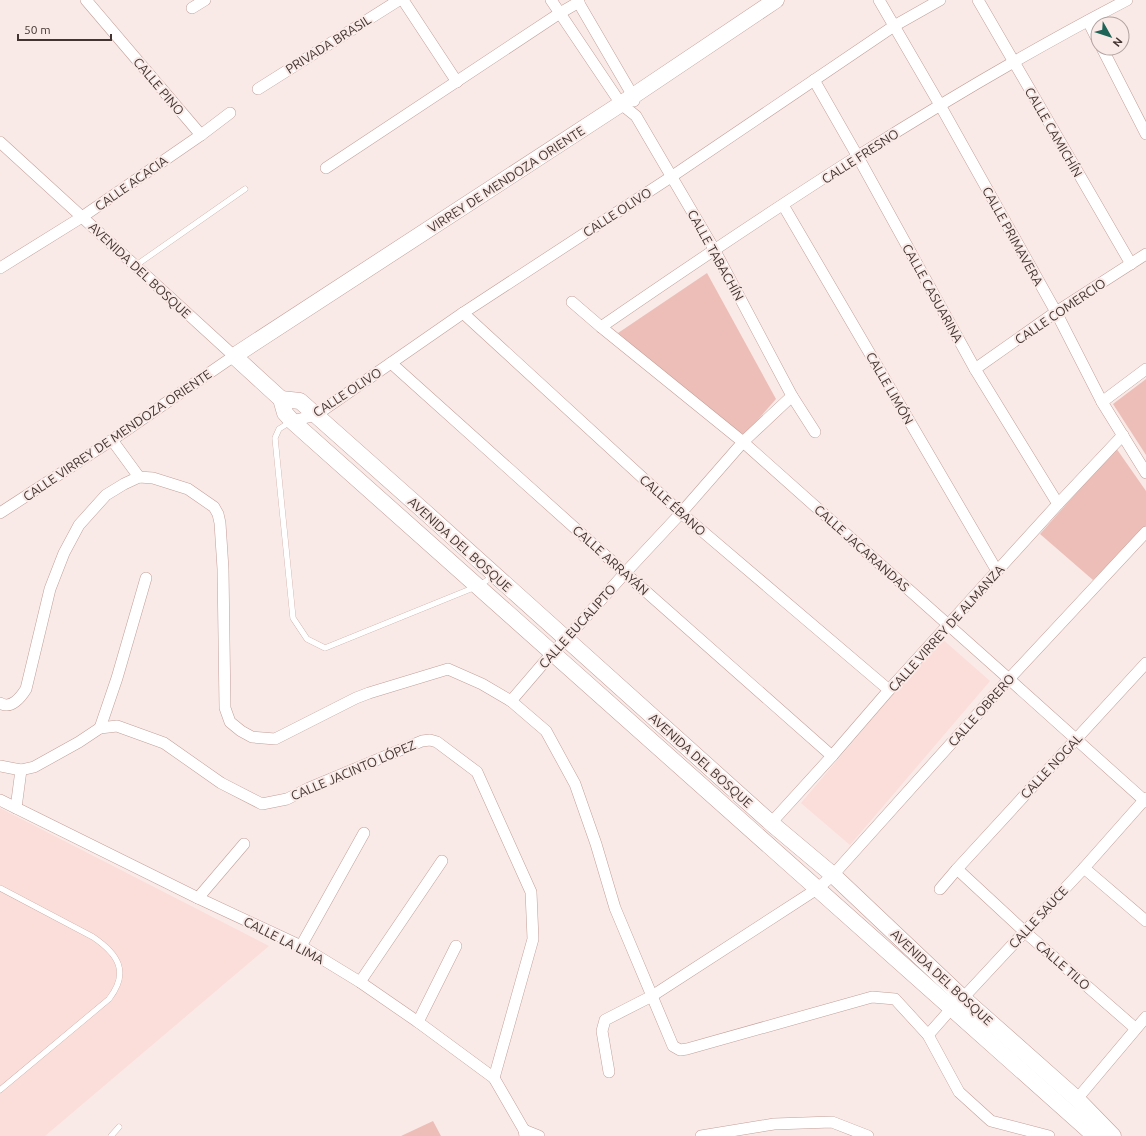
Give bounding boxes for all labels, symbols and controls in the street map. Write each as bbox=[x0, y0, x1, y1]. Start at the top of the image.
street label: PRIVADA BRASIL bbox=[283, 12, 374, 76]
scale bar bbox=[18, 16, 111, 42]
north arrow bbox=[1090, 16, 1130, 56]
text: 50 m bbox=[24, 23, 51, 36]
text: N bbox=[1111, 35, 1125, 49]
street label: CALLE PINO bbox=[131, 54, 187, 118]
street label: CALLE CAMICHÍN bbox=[1023, 84, 1086, 179]
street label: VIRREY DE MENDOZA ORIENTE bbox=[425, 123, 587, 235]
street label: CALLE FRESNO bbox=[819, 126, 901, 186]
street label: CALLE ACACIA bbox=[92, 153, 170, 213]
street label: CALLE PRIMAVERA bbox=[980, 184, 1046, 288]
street label: CALLE OLIVO bbox=[580, 185, 654, 239]
street label: CALLE TABACHÍN bbox=[685, 207, 748, 303]
street label: AVENIDA DEL BOSQUE bbox=[86, 219, 194, 322]
street label: CALLE CASUARINA bbox=[900, 241, 966, 345]
street label: CALLE COMERCIO bbox=[1012, 276, 1108, 346]
street label: CALLE LIMÓN bbox=[864, 349, 916, 427]
street label: CALLE OLIVO bbox=[310, 365, 384, 419]
street label: CALLE VIRREY DE MENDOZA ORIENTE bbox=[20, 367, 214, 503]
street label: CALLE ÉBANO bbox=[637, 471, 709, 538]
street label: AVENIDA DEL BOSQUE bbox=[405, 494, 514, 595]
street label: CALLE JACARANDAS bbox=[812, 502, 912, 594]
street label: CALLE ARRAYÁN bbox=[570, 522, 652, 598]
street label: CALLE VIRREY DE ALMANZA bbox=[885, 561, 1007, 694]
street label: CALLE EUCALIPTO bbox=[536, 581, 618, 671]
street label: CALLE OBRERO bbox=[945, 671, 1017, 749]
street label: AVENIDA DEL BOSQUE bbox=[646, 710, 755, 811]
street label: CALLE NOGAL bbox=[1017, 730, 1085, 801]
street label: CALLE JACINTO LÓPEZ bbox=[288, 737, 418, 803]
street label: CALLE SAUCE bbox=[1006, 883, 1070, 951]
street label: CALLE LA LIMA bbox=[241, 914, 327, 967]
street label: AVENIDA DEL BOSQUE bbox=[888, 926, 996, 1029]
street label: CALLE TILO bbox=[1033, 938, 1093, 992]

